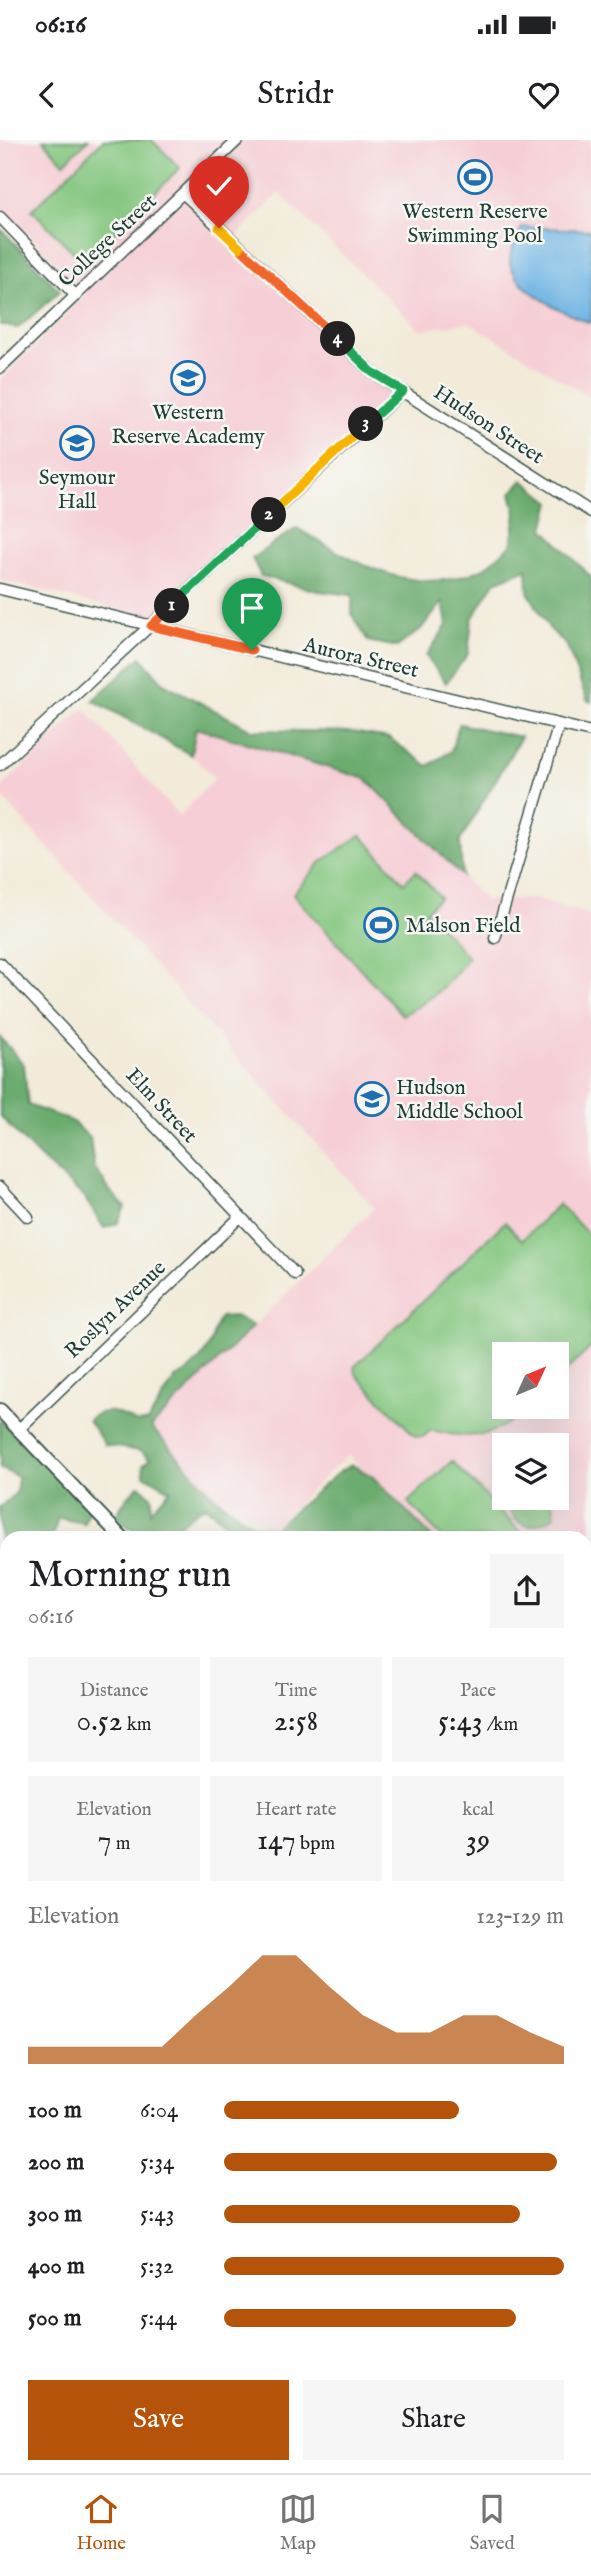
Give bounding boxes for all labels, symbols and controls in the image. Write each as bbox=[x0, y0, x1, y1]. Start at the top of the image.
text: 06:16 bbox=[35, 8, 86, 41]
text: Stridr bbox=[257, 74, 334, 115]
icon: back bbox=[28, 76, 66, 114]
icon: heart bbox=[525, 76, 563, 114]
pin bbox=[189, 156, 249, 228]
sports icon: Western Reserve Swimming Pool bbox=[456, 158, 494, 196]
icon: check bbox=[200, 167, 238, 205]
street label: College Street bbox=[53, 189, 163, 294]
place label: Western Reserve Swimming Pool bbox=[402, 199, 548, 250]
pin: 4 bbox=[320, 322, 356, 356]
text: 4 bbox=[333, 326, 342, 350]
school or university icon: Western Reserve Academy bbox=[169, 359, 207, 397]
street label: Hudson Street bbox=[428, 380, 549, 471]
place label: Western Reserve Academy bbox=[111, 400, 265, 451]
pin: 3 bbox=[348, 406, 384, 442]
text: 3 bbox=[362, 411, 369, 435]
school or university icon: Seymour Hall bbox=[58, 424, 96, 462]
place label: Seymour Hall bbox=[39, 465, 116, 516]
pin: 2 bbox=[252, 498, 286, 532]
text: 2 bbox=[264, 502, 273, 526]
pin bbox=[222, 578, 282, 650]
pin: 1 bbox=[154, 588, 190, 624]
icon: arrive bbox=[233, 589, 271, 627]
text: 1 bbox=[168, 593, 175, 617]
street label: Aurora Street bbox=[299, 632, 421, 685]
sports icon: Malson Field bbox=[362, 906, 400, 944]
place label: Malson Field bbox=[406, 913, 521, 940]
street label: Elm Street bbox=[119, 1063, 203, 1149]
place label: Hudson Middle School bbox=[396, 1075, 523, 1126]
school or university icon: Hudson Middle School bbox=[353, 1080, 391, 1118]
street label: Roslyn Avenue bbox=[60, 1255, 173, 1365]
north arrow bbox=[492, 1342, 569, 1419]
map controls bbox=[492, 1342, 569, 1510]
button: layers bbox=[492, 1433, 569, 1510]
text: Morning run bbox=[28, 1552, 231, 1600]
button: share bbox=[490, 1554, 564, 1628]
text: 06:16 bbox=[28, 1602, 73, 1631]
text: Distance bbox=[80, 1679, 148, 1703]
text: Time bbox=[275, 1679, 317, 1703]
text: Pace bbox=[460, 1679, 496, 1703]
text: 0.52 bbox=[76, 1703, 123, 1741]
text: 2:58 bbox=[274, 1703, 318, 1741]
text: 5:43 bbox=[438, 1703, 483, 1741]
text: km bbox=[123, 1713, 152, 1737]
text: /km bbox=[483, 1713, 518, 1737]
text: Elevation bbox=[76, 1798, 152, 1822]
text: Heart rate bbox=[255, 1798, 337, 1822]
text: kcal bbox=[462, 1798, 494, 1822]
text: 7 bbox=[98, 1822, 112, 1860]
text: 147 bbox=[257, 1822, 296, 1860]
text: 39 bbox=[466, 1822, 490, 1860]
text: m bbox=[112, 1832, 130, 1856]
text: bpm bbox=[296, 1832, 335, 1856]
text: Elevation bbox=[28, 1902, 119, 1931]
text: 123–129 m bbox=[476, 1902, 564, 1931]
text: 100 m bbox=[28, 2096, 82, 2125]
text: 6:04 bbox=[140, 2096, 178, 2125]
text: 200 m bbox=[28, 2148, 84, 2177]
text: 5:34 bbox=[140, 2148, 174, 2177]
text: 300 m bbox=[28, 2200, 82, 2229]
text: 5:43 bbox=[140, 2200, 174, 2229]
text: 400 m bbox=[28, 2252, 85, 2281]
text: 5:32 bbox=[140, 2252, 174, 2281]
text: 500 m bbox=[28, 2304, 82, 2333]
text: 5:44 bbox=[140, 2304, 177, 2333]
button: Save bbox=[28, 2380, 289, 2460]
button: Share bbox=[303, 2380, 564, 2460]
tab: Home bbox=[76, 2490, 126, 2556]
tab: Map bbox=[279, 2490, 317, 2556]
tab: Saved bbox=[470, 2490, 515, 2556]

